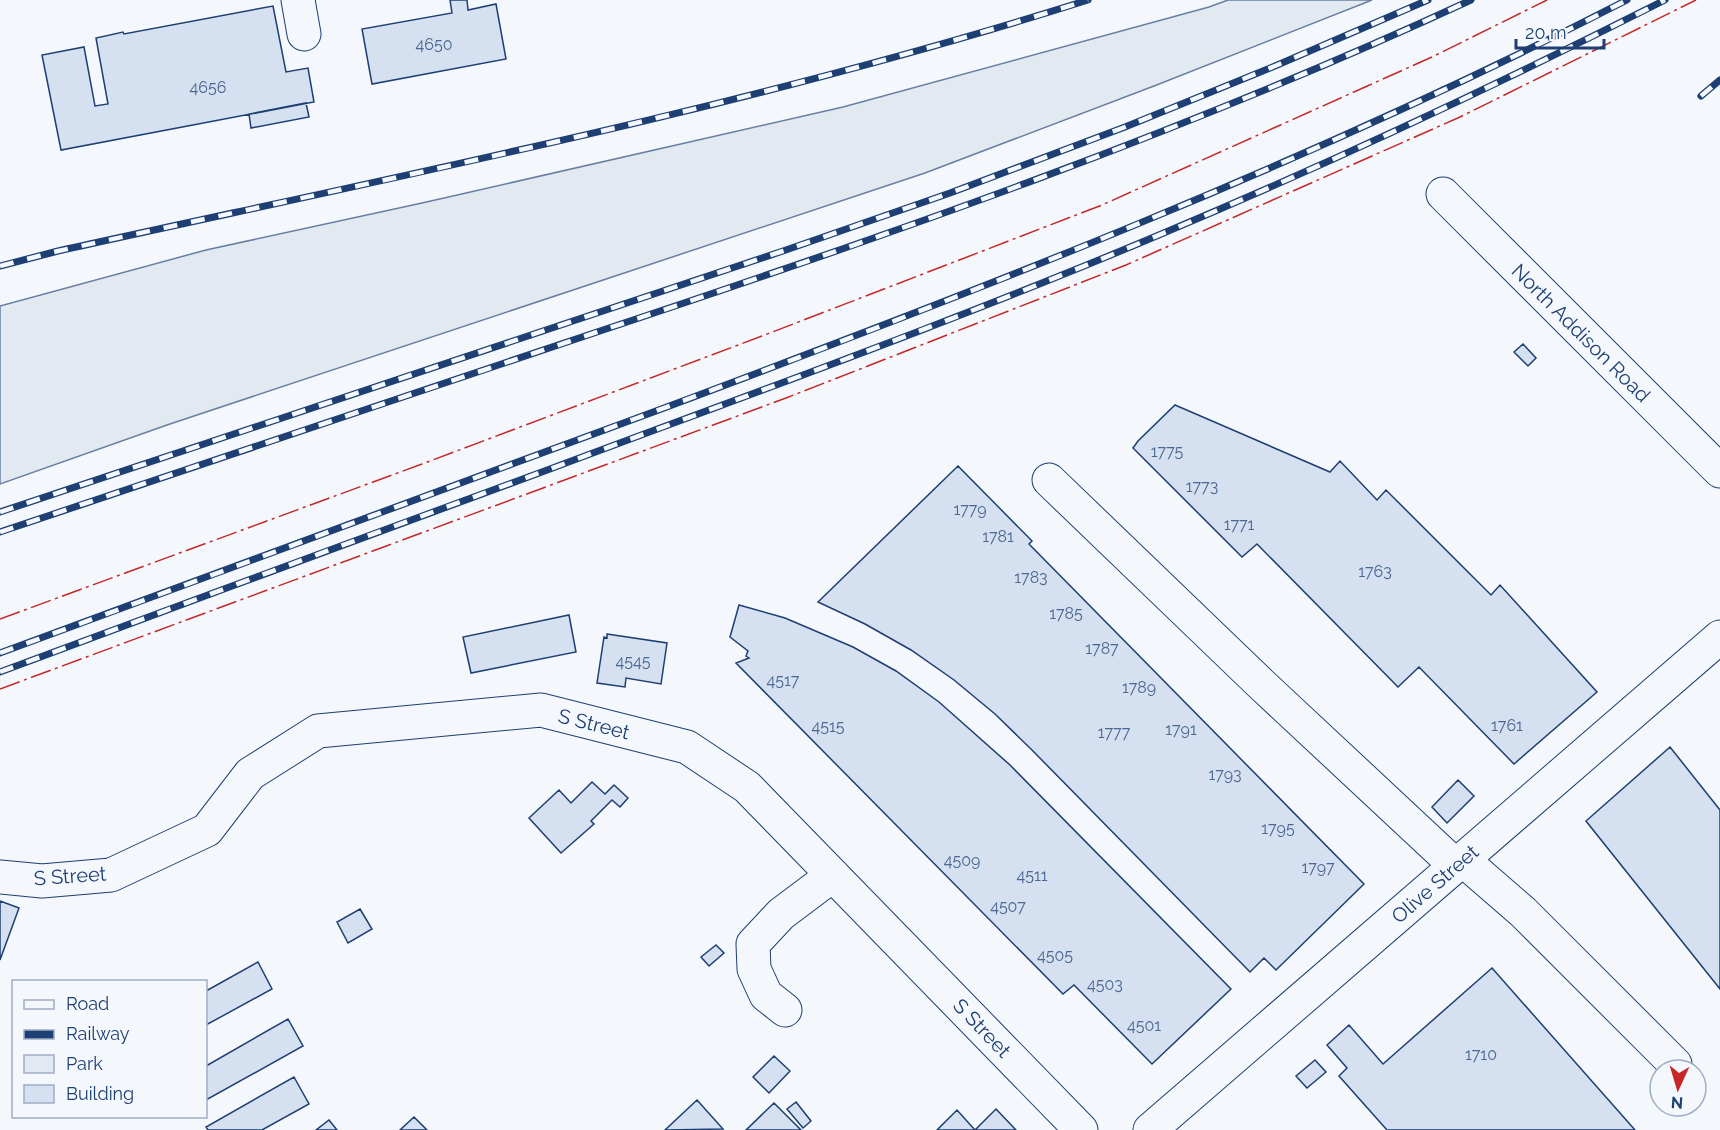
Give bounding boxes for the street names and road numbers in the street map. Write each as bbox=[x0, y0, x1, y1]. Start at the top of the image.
street label: North Addison Road bbox=[1507, 259, 1655, 407]
street label: S Street bbox=[556, 704, 632, 745]
street label: Olive Street bbox=[1387, 840, 1484, 928]
street label: S Street bbox=[33, 861, 107, 891]
street label: S Street bbox=[948, 994, 1016, 1063]

